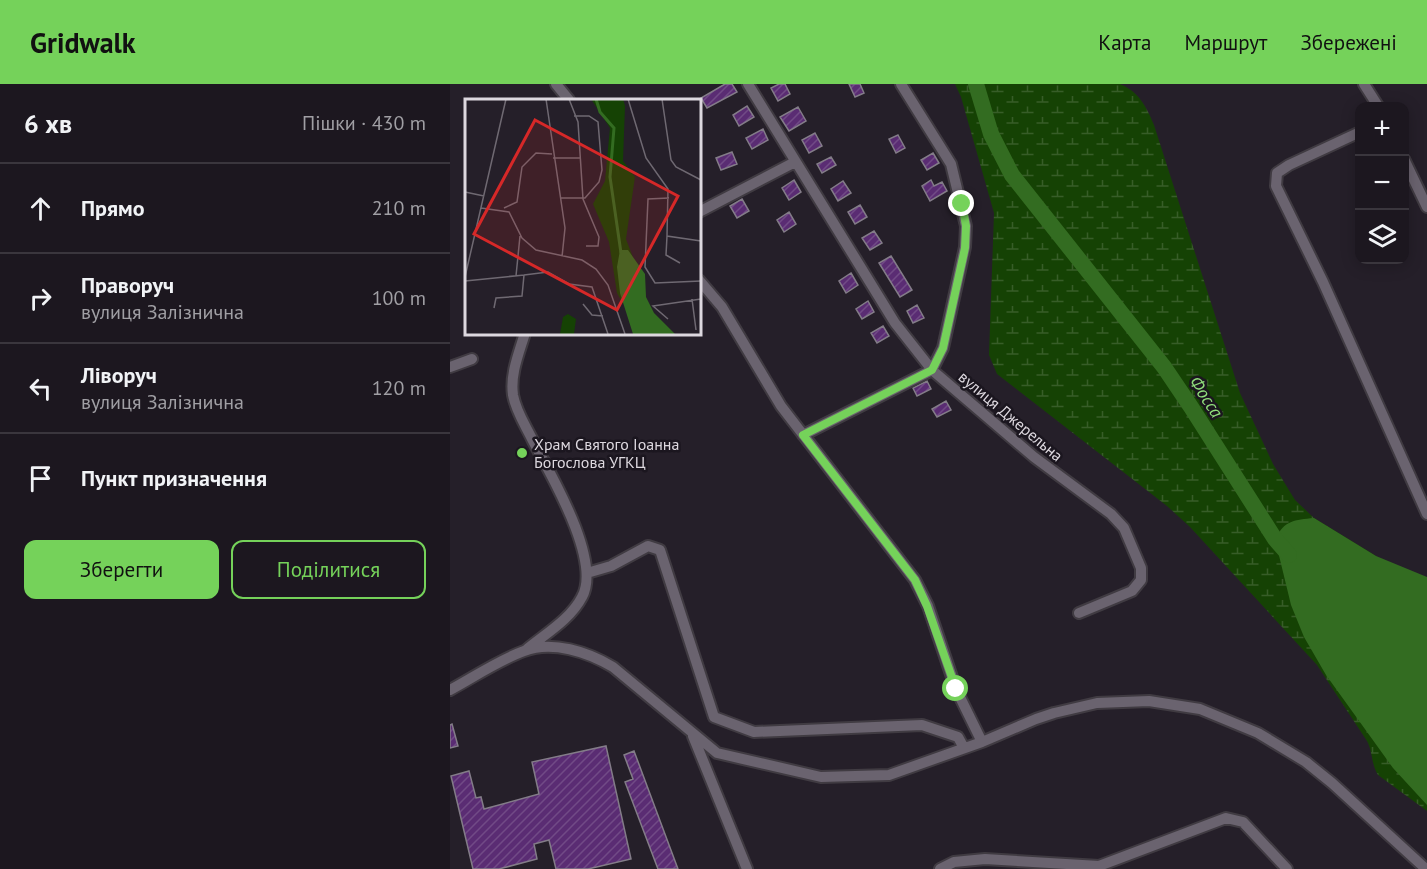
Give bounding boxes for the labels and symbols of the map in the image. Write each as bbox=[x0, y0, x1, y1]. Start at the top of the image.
inset map bbox=[465, 99, 700, 334]
route end bbox=[948, 190, 974, 216]
street label: вулиця Джерельна bbox=[955, 367, 1067, 465]
water label: Фосса bbox=[1184, 372, 1228, 422]
place label: Храм Святого Іоанна Богослова УГКЦ bbox=[534, 434, 679, 472]
marker: Храм Святого Іоанна Богослова УГКЦ bbox=[515, 446, 529, 460]
route start bbox=[942, 675, 968, 701]

